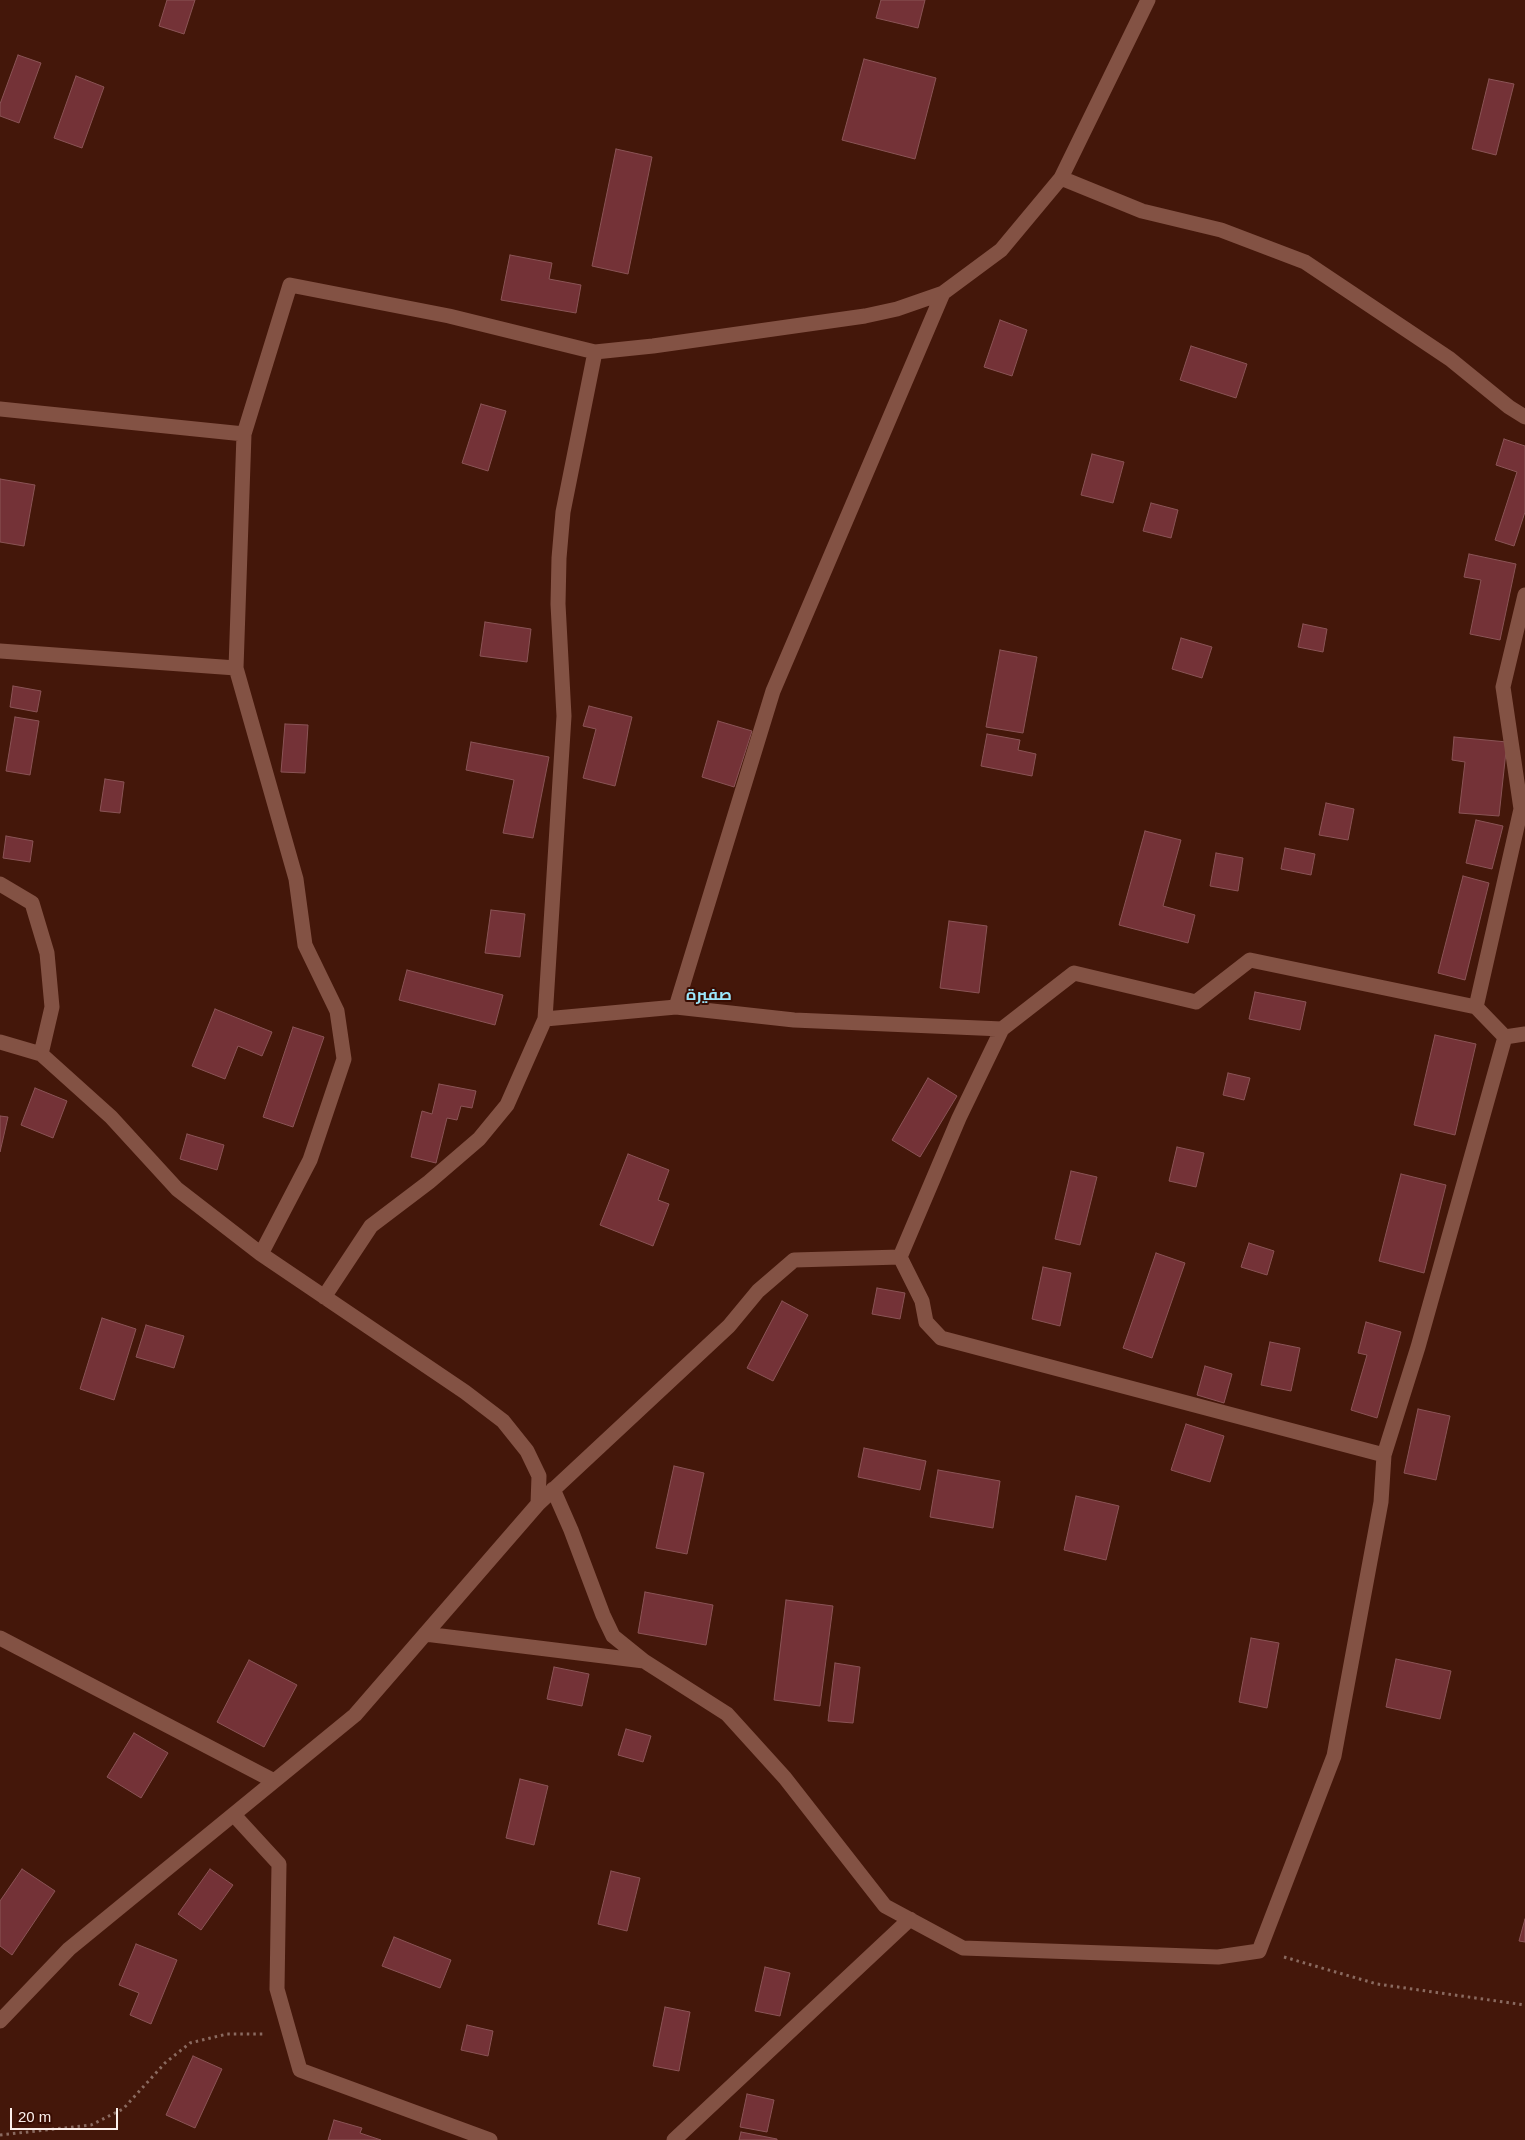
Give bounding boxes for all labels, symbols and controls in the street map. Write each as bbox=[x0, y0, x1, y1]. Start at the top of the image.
district label: صفيرة bbox=[686, 986, 732, 1006]
scale bar bbox=[12, 2098, 120, 2130]
text: 20 m bbox=[18, 2108, 51, 2125]

